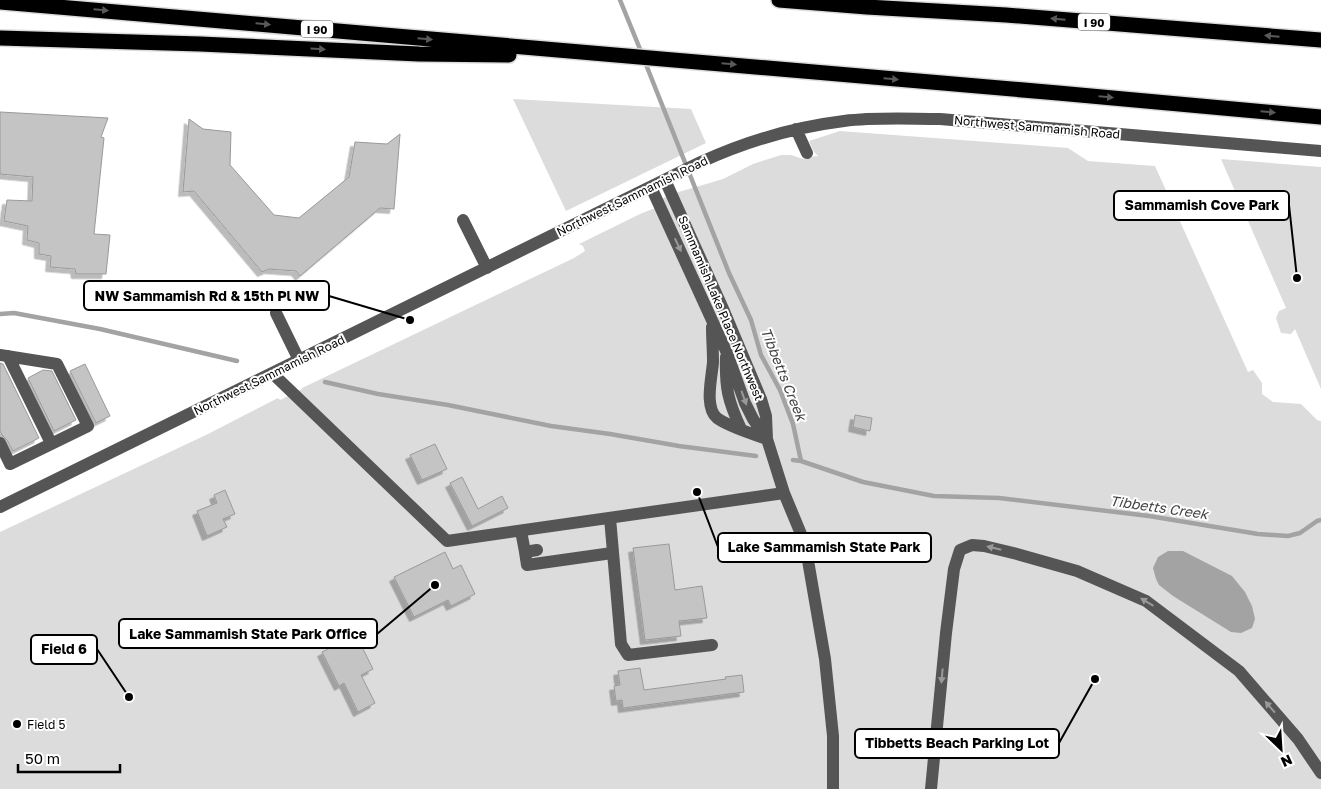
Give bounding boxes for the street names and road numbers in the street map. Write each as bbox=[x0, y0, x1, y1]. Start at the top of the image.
road number: I 90 bbox=[1078, 14, 1110, 31]
road number: I 90 bbox=[301, 20, 333, 38]
street label: Northwest Sammamish Road bbox=[953, 112, 1121, 142]
street label: Northwest Sammamish Road bbox=[554, 153, 710, 239]
street label: Sammamish Lake Place Northwest bbox=[675, 213, 767, 403]
street label: Northwest Sammamish Road bbox=[191, 332, 347, 418]

